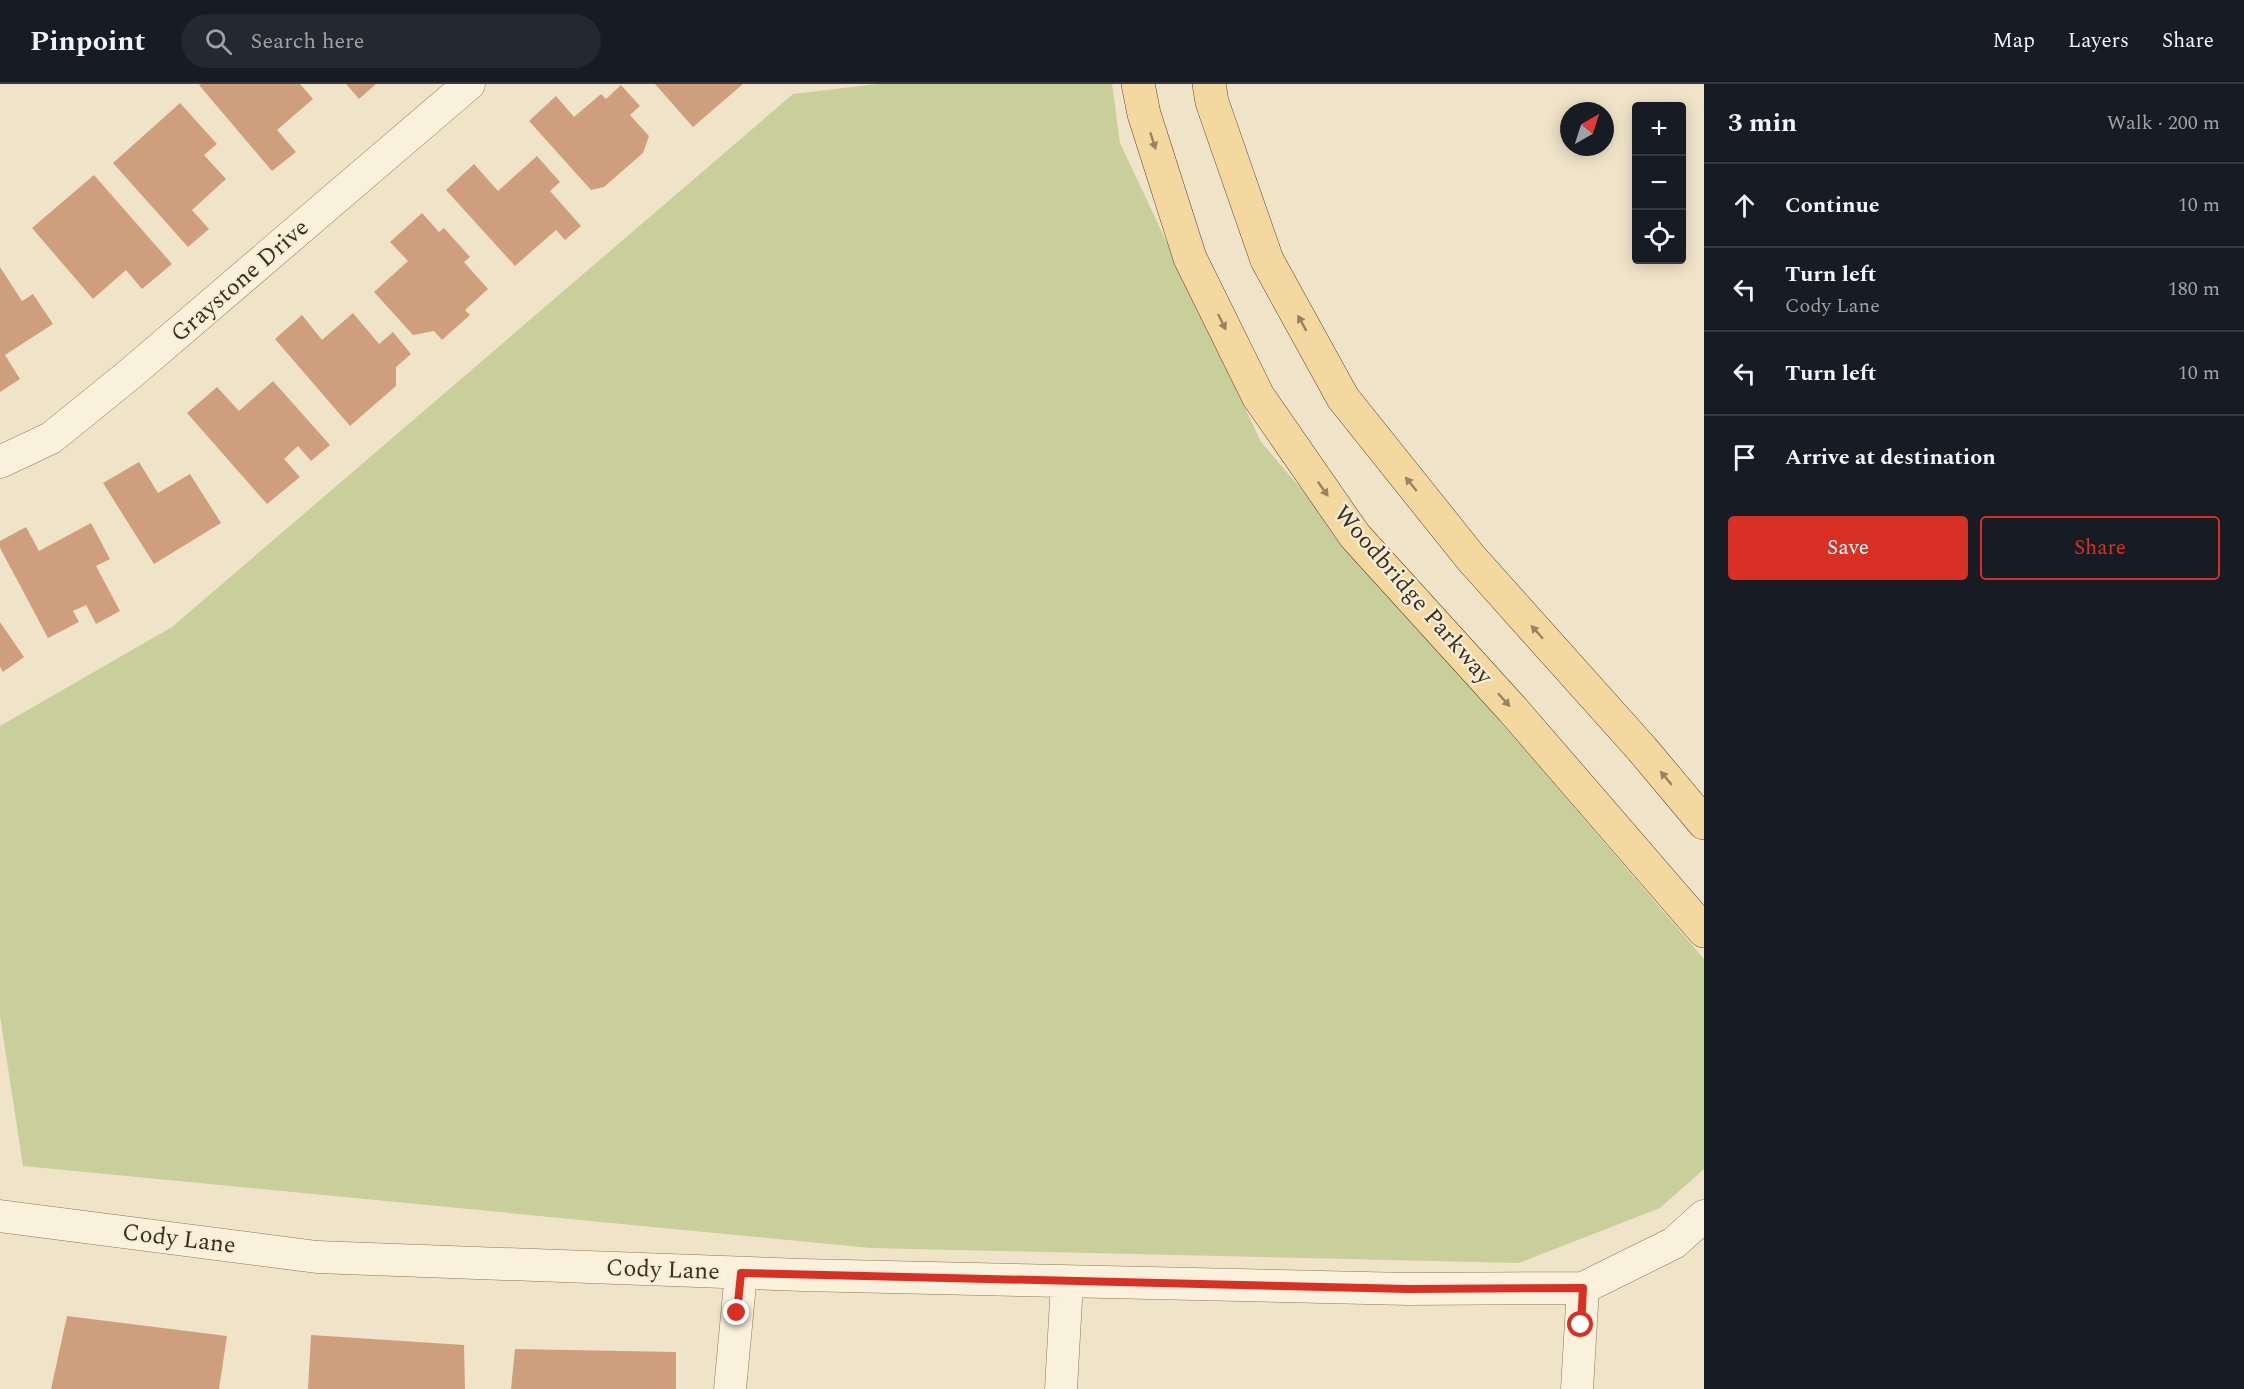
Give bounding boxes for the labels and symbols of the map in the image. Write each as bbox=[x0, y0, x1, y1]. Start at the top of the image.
north arrow bbox=[1560, 102, 1614, 156]
one-way arrow bbox=[1149, 132, 1158, 150]
street label: Graystone Drive bbox=[163, 211, 317, 351]
one-way arrow bbox=[1217, 314, 1227, 331]
one-way arrow bbox=[1297, 314, 1307, 331]
one-way arrow bbox=[1406, 476, 1418, 491]
one-way arrow bbox=[1317, 480, 1329, 496]
street label: Woodbridge Parkway bbox=[1325, 497, 1502, 694]
one-way arrow bbox=[1530, 625, 1544, 640]
one-way arrow bbox=[1497, 692, 1510, 707]
one-way arrow bbox=[1660, 771, 1673, 786]
street label: Cody Lane bbox=[120, 1214, 238, 1264]
street label: Cody Lane bbox=[605, 1250, 721, 1290]
route end bbox=[723, 1299, 749, 1325]
route start bbox=[1567, 1311, 1593, 1337]

